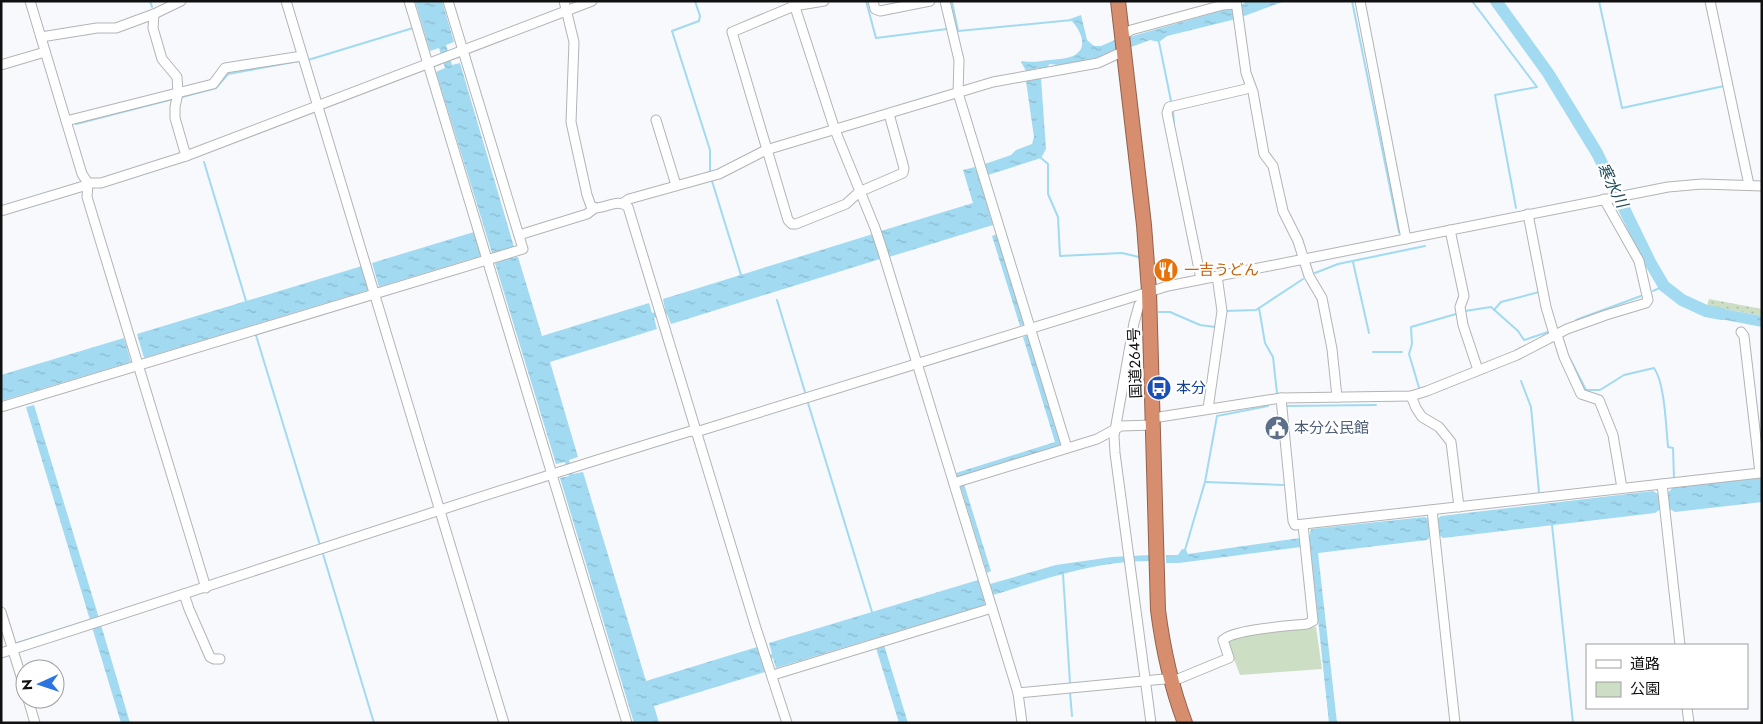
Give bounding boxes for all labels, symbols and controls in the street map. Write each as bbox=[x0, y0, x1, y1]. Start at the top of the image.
water label: 寒水川 bbox=[1591, 159, 1635, 214]
restaurant icon: 一吉うどん bbox=[1153, 257, 1179, 283]
place label: 一吉うどん bbox=[1184, 259, 1259, 281]
street label: 国道264号 bbox=[1123, 327, 1147, 399]
bus stop icon: 本分 bbox=[1146, 375, 1172, 401]
place label: 本分 bbox=[1176, 377, 1206, 399]
public building icon: 本分公民館 bbox=[1264, 415, 1290, 441]
place label: 本分公民館 bbox=[1294, 417, 1369, 439]
legend bbox=[1586, 644, 1748, 709]
text: 道路 bbox=[1630, 653, 1660, 675]
north arrow bbox=[15, 659, 65, 709]
text: 公園 bbox=[1630, 678, 1660, 700]
text: N bbox=[17, 679, 37, 691]

